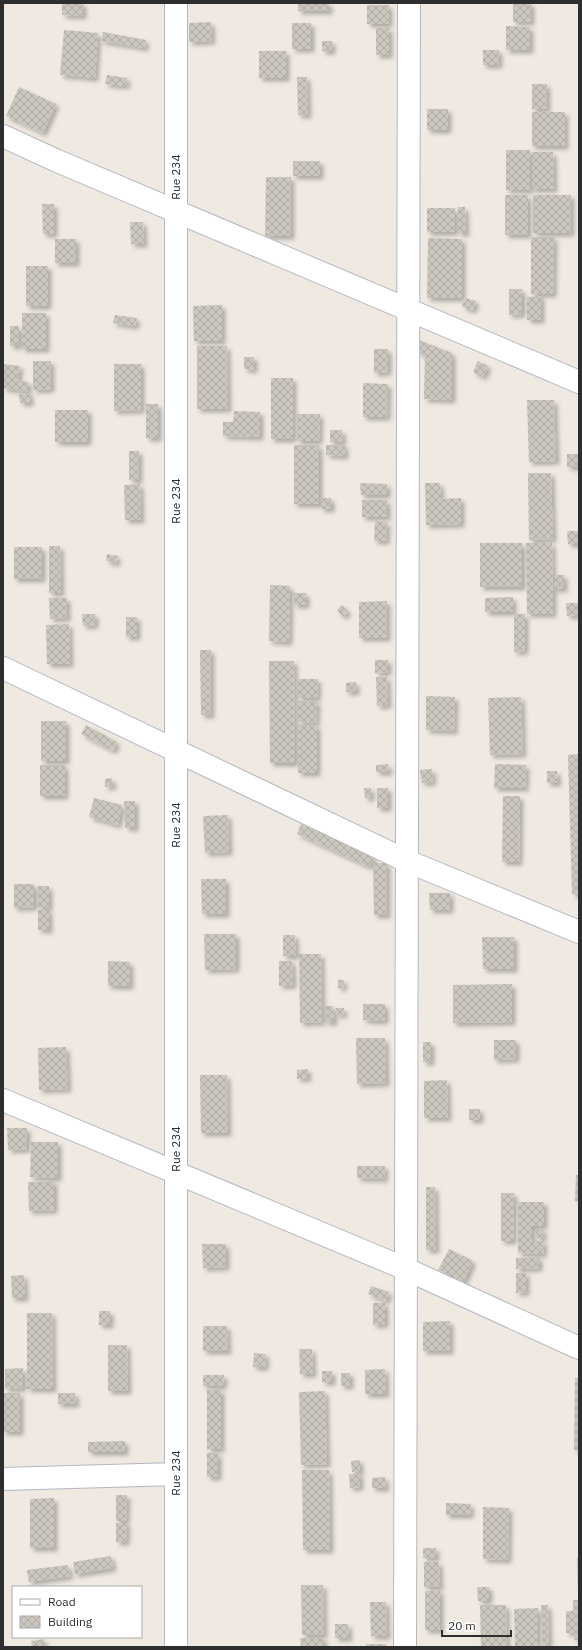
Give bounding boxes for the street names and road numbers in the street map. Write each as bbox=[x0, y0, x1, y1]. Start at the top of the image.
street label: Rue 234 bbox=[168, 154, 183, 200]
street label: Rue 234 bbox=[168, 478, 183, 524]
street label: Rue 234 bbox=[168, 802, 183, 848]
street label: Rue 234 bbox=[168, 1126, 183, 1172]
street label: Rue 234 bbox=[168, 1450, 183, 1496]

